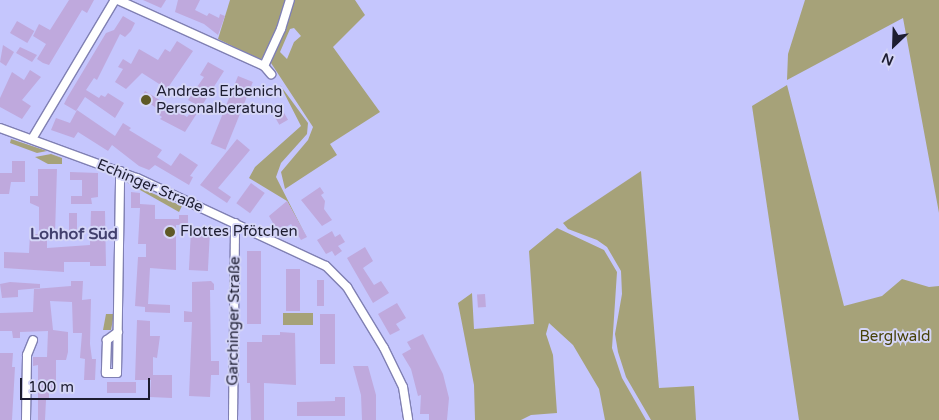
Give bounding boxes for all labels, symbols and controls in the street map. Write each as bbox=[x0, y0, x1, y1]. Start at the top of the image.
north arrow bbox=[869, 20, 919, 70]
text: N bbox=[879, 49, 896, 69]
place label: Andreas Erbenich Personalberatung bbox=[156, 82, 283, 117]
marker: Andreas Erbenich Personalberatung bbox=[140, 94, 152, 106]
street label: Echinger Straße bbox=[94, 156, 206, 216]
place label: Flottes Pfötchen bbox=[180, 223, 298, 241]
district label: Lohhof Süd bbox=[30, 224, 118, 244]
marker: Flottes Pfötchen bbox=[164, 226, 176, 238]
street label: Garchinger Straße bbox=[224, 256, 244, 386]
park label: Berglwald bbox=[860, 328, 930, 346]
scale bar bbox=[22, 368, 152, 400]
text: 100 m bbox=[28, 378, 74, 396]

